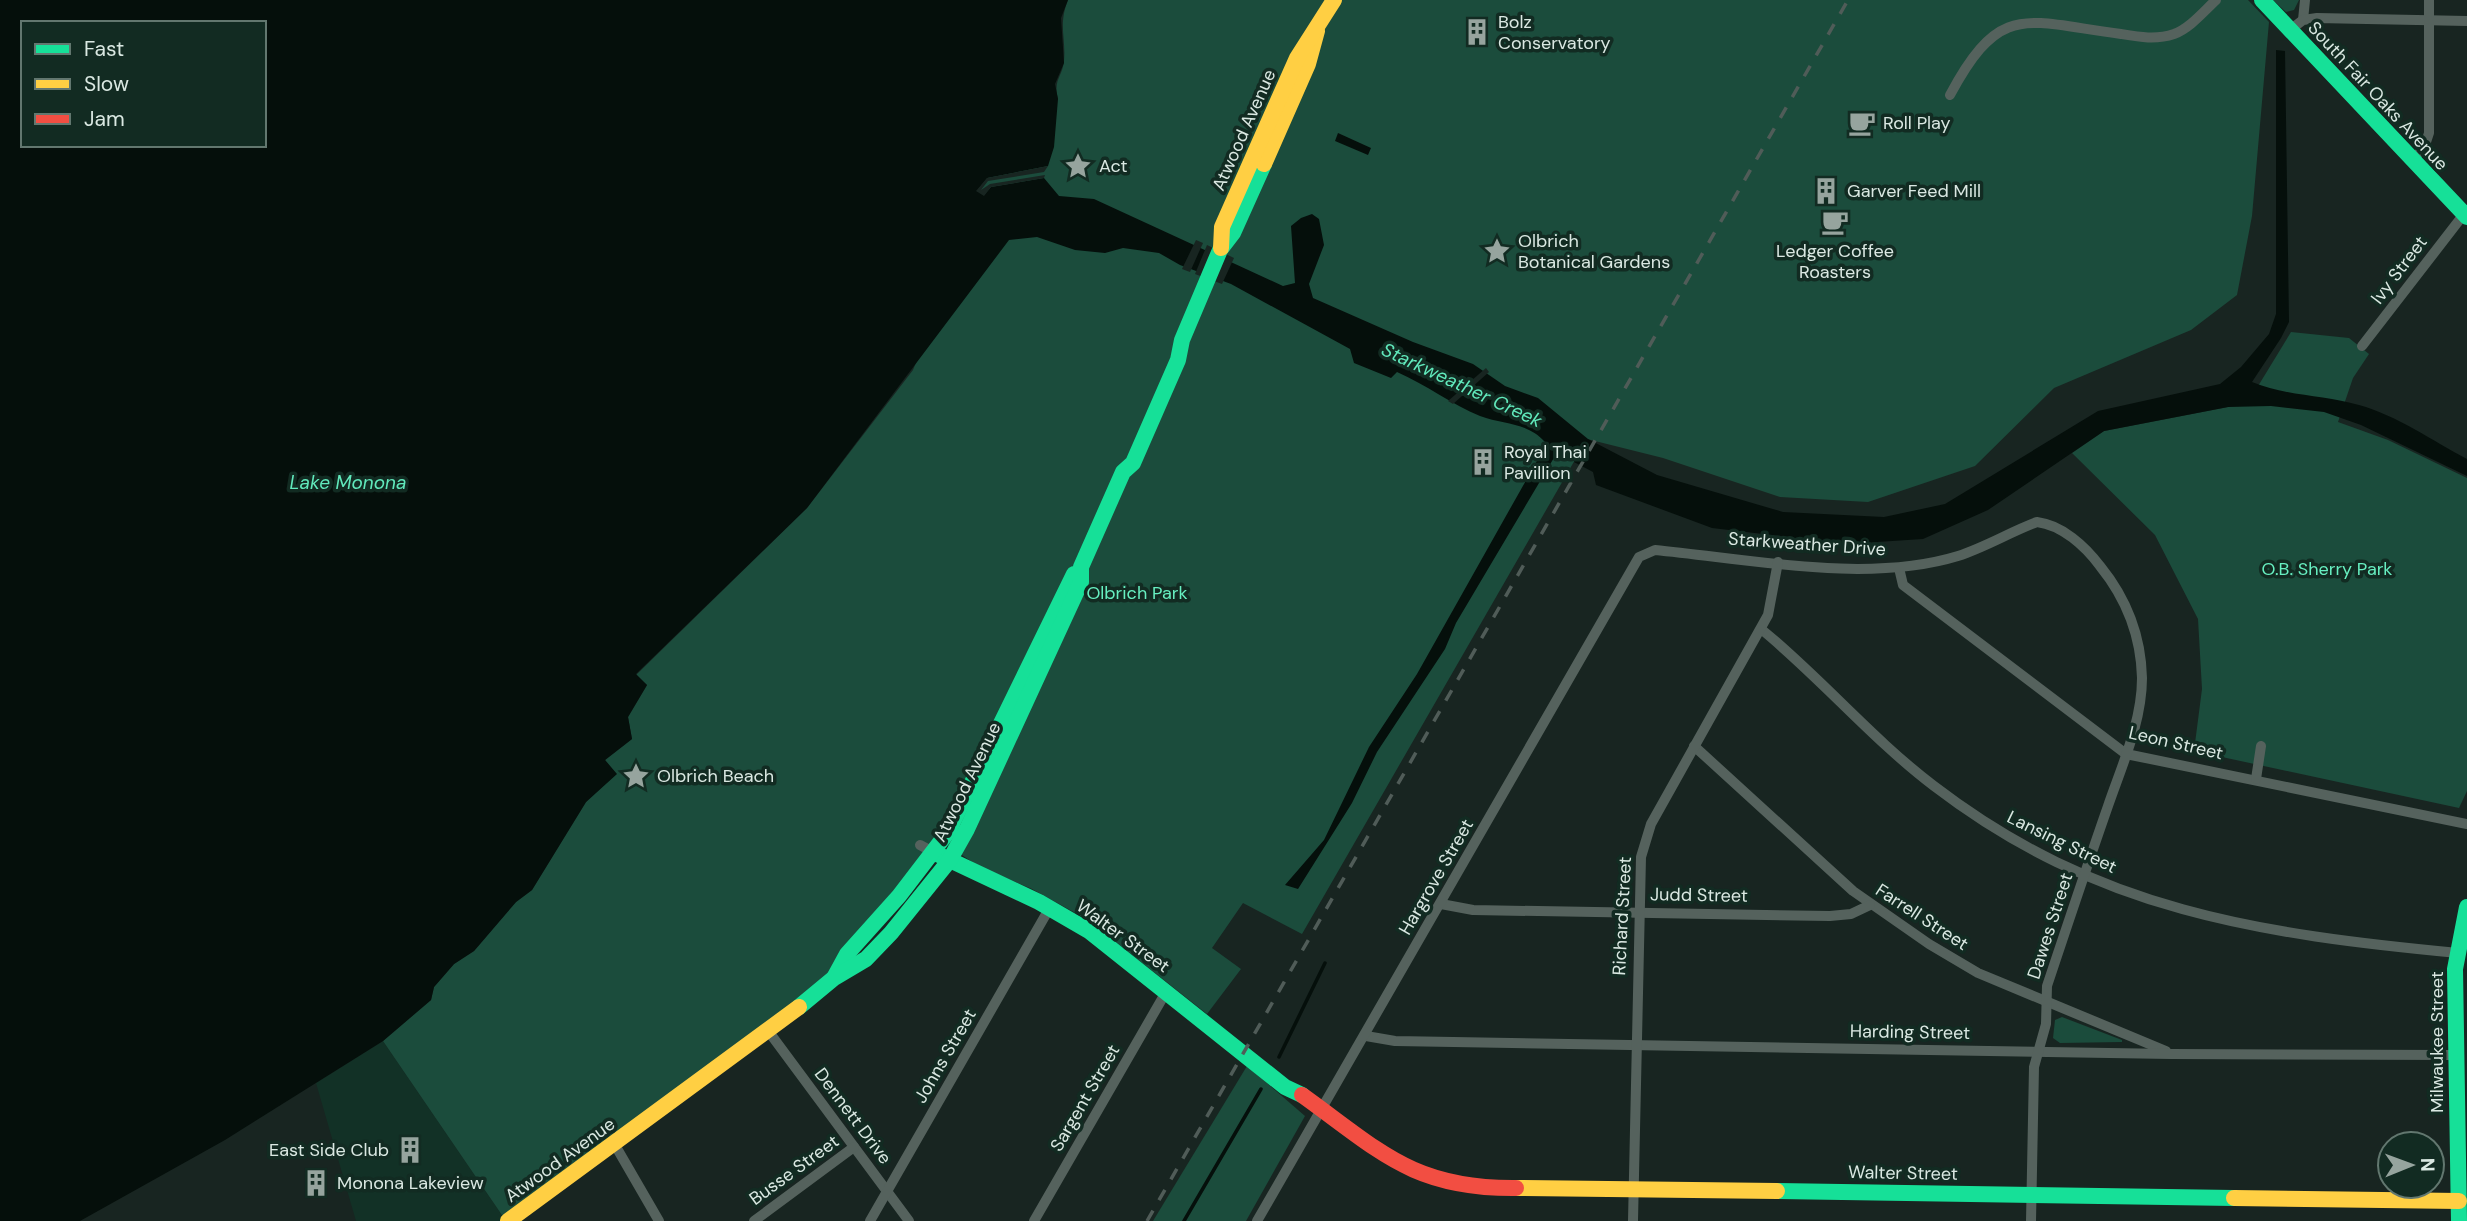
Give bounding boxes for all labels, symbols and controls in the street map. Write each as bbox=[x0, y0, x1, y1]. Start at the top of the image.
place label: Bolz Conservatory bbox=[1498, 10, 1611, 55]
street label: South Fair Oaks Avenue bbox=[2303, 16, 2453, 176]
building icon: Bolz Conservatory bbox=[1462, 17, 1492, 47]
legend bbox=[21, 21, 266, 147]
text: Fast bbox=[84, 35, 124, 63]
street label: Atwood Avenue bbox=[1207, 66, 1281, 194]
text: Slow bbox=[84, 70, 129, 98]
text: Jam bbox=[84, 105, 125, 133]
cafe icon: Roll Play bbox=[1847, 108, 1877, 138]
place label: Roll Play bbox=[1883, 111, 1951, 135]
place icon: Act bbox=[1063, 151, 1093, 181]
place label: Act bbox=[1099, 154, 1128, 178]
building icon: Garver Feed Mill bbox=[1811, 176, 1841, 206]
place label: Garver Feed Mill bbox=[1847, 179, 1981, 203]
cafe icon: Ledger Coffee Roasters bbox=[1820, 207, 1850, 237]
place label: Olbrich Botanical Gardens bbox=[1518, 229, 1670, 274]
street label: Ivy Street bbox=[2365, 231, 2433, 309]
place icon: Olbrich Botanical Gardens bbox=[1482, 236, 1512, 266]
place label: Ledger Coffee Roasters bbox=[1776, 239, 1894, 284]
water label: Starkweather Creek bbox=[1378, 337, 1547, 433]
place label: Royal Thai Pavillion bbox=[1504, 440, 1587, 485]
building icon: Royal Thai Pavillion bbox=[1468, 447, 1498, 477]
water label: Lake Monona bbox=[290, 470, 406, 495]
street label: Starkweather Drive bbox=[1727, 527, 1887, 561]
park label: O.B. Sherry Park bbox=[2262, 557, 2392, 581]
park label: Olbrich Park bbox=[1086, 581, 1188, 605]
street label: Atwood Avenue bbox=[928, 718, 1006, 846]
street label: Leon Street bbox=[2126, 720, 2226, 766]
place icon: Olbrich Beach bbox=[621, 761, 651, 791]
place label: Olbrich Beach bbox=[657, 764, 774, 788]
street label: Lansing Street bbox=[2003, 805, 2121, 879]
street label: Hargrove Street bbox=[1393, 815, 1479, 939]
street label: Richard Street bbox=[1607, 856, 1637, 976]
street label: Dawes Street bbox=[2022, 870, 2078, 982]
street label: Farrell Street bbox=[1871, 878, 1973, 956]
street label: Judd Street bbox=[1650, 882, 1748, 908]
street label: Walter Street bbox=[1072, 894, 1174, 978]
street label: Milwaukee Street bbox=[2425, 971, 2449, 1113]
street label: Johns Street bbox=[908, 1004, 982, 1108]
street label: Harding Street bbox=[1850, 1019, 1970, 1045]
street label: Sargent Street bbox=[1045, 1040, 1125, 1156]
street label: Dennett Drive bbox=[809, 1063, 897, 1169]
street label: Atwood Avenue bbox=[500, 1112, 620, 1208]
street label: Busse Street bbox=[744, 1129, 844, 1211]
north arrow bbox=[2376, 1130, 2446, 1200]
building icon: East Side Club bbox=[395, 1135, 425, 1165]
place label: East Side Club bbox=[269, 1138, 389, 1162]
text: N bbox=[2415, 1158, 2440, 1172]
street label: Walter Street bbox=[1848, 1160, 1958, 1186]
building icon: Monona Lakeview bbox=[301, 1168, 331, 1198]
place label: Monona Lakeview bbox=[337, 1171, 484, 1195]

